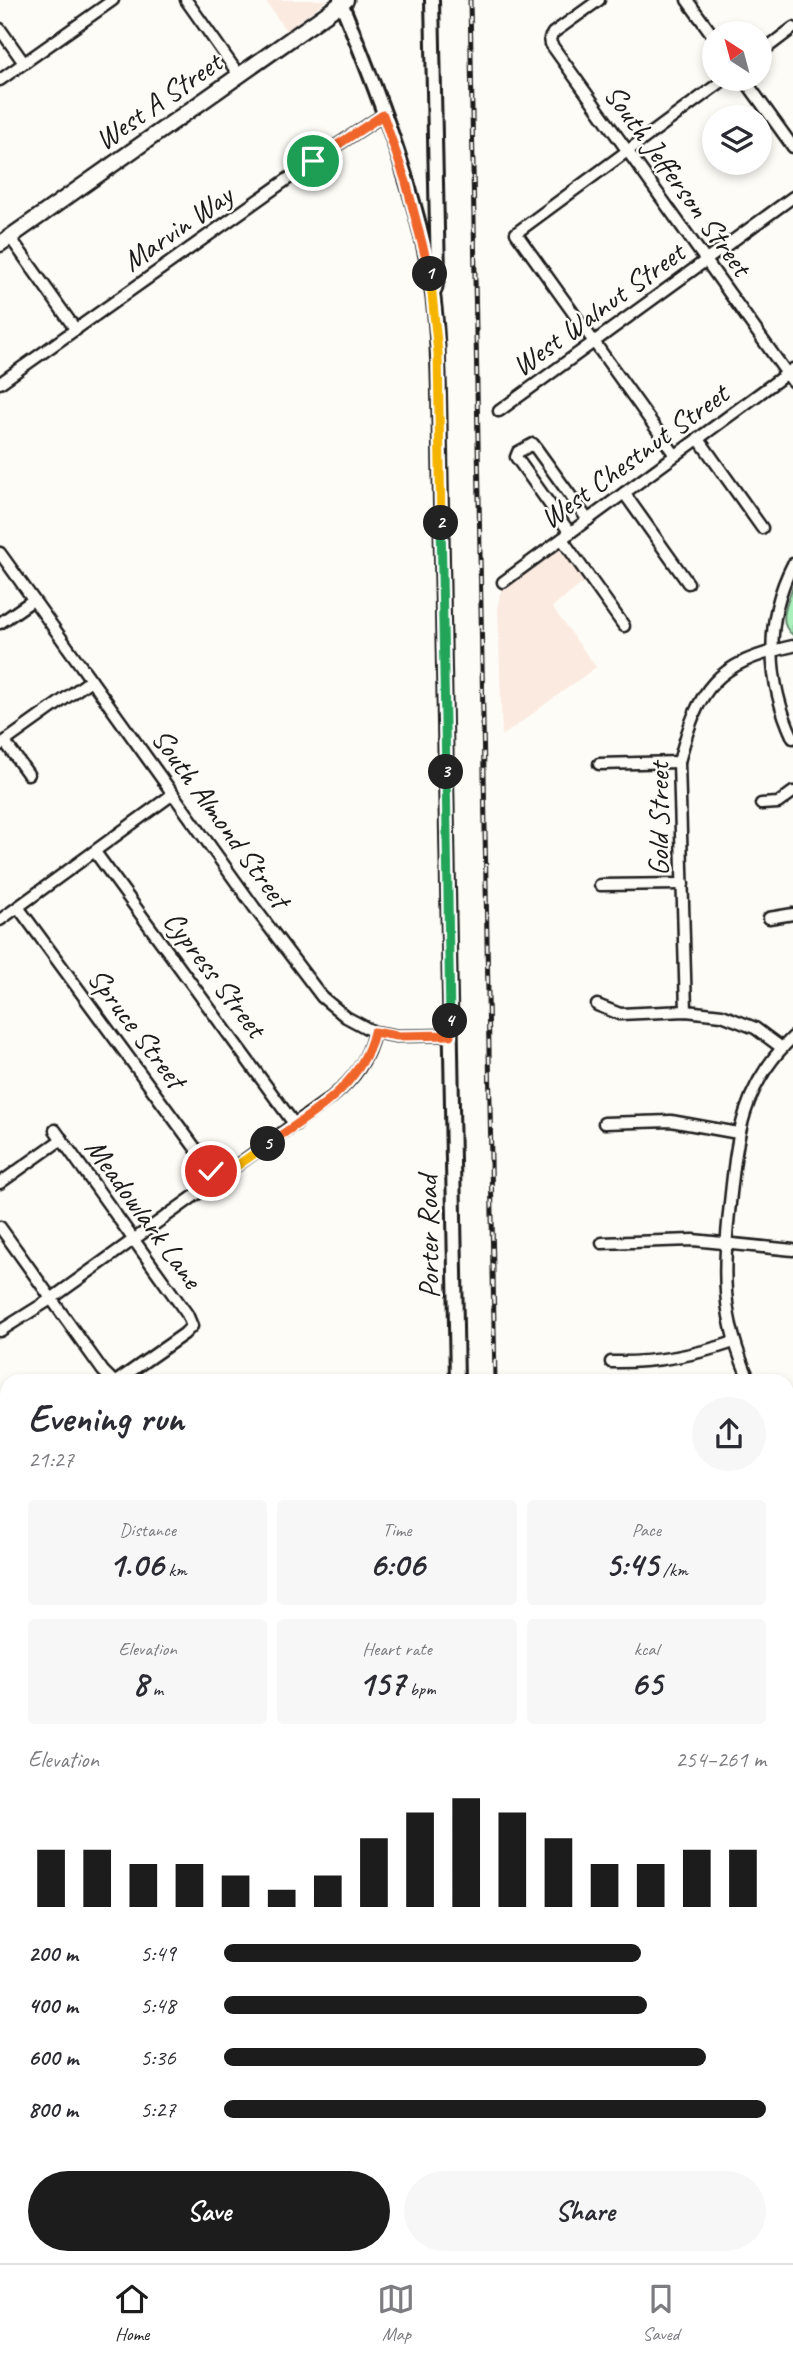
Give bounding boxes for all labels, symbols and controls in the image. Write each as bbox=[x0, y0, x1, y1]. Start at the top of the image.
north arrow bbox=[702, 21, 772, 91]
map controls bbox=[702, 21, 772, 175]
street label: West A Street bbox=[87, 42, 231, 158]
street label: South Jefferson Street bbox=[596, 77, 762, 286]
button: layers bbox=[702, 105, 772, 175]
pin bbox=[283, 131, 343, 191]
icon: arrive bbox=[294, 142, 332, 180]
street label: Marvin Way bbox=[115, 175, 242, 280]
street label: West Walnut Street bbox=[504, 232, 694, 384]
pin: 1 bbox=[412, 256, 448, 292]
text: 1 bbox=[425, 261, 434, 285]
street label: West Chestnut Street bbox=[532, 373, 738, 537]
pin: 2 bbox=[424, 505, 458, 540]
text: 2 bbox=[436, 510, 445, 534]
street label: South Almond Street bbox=[143, 721, 301, 919]
pin: 3 bbox=[428, 754, 464, 790]
text: 3 bbox=[441, 759, 450, 783]
street label: Gold Street bbox=[639, 759, 677, 876]
street label: Cypress Street bbox=[155, 903, 277, 1047]
street label: Spruce Street bbox=[79, 960, 197, 1099]
pin: 4 bbox=[433, 1004, 468, 1038]
text: 4 bbox=[445, 1008, 454, 1032]
pin: 5 bbox=[250, 1126, 286, 1162]
street label: Meadowlark Lane bbox=[77, 1130, 213, 1297]
text: 5 bbox=[263, 1131, 272, 1155]
pin bbox=[181, 1141, 241, 1201]
icon: check bbox=[192, 1152, 230, 1190]
street label: Porter Road bbox=[408, 1171, 448, 1299]
text: Evening run bbox=[28, 1395, 184, 1442]
button: share bbox=[692, 1397, 766, 1471]
text: 21:27 bbox=[28, 1445, 74, 1474]
text: Distance bbox=[119, 1518, 176, 1542]
text: Time bbox=[382, 1518, 412, 1542]
text: Pace bbox=[632, 1518, 661, 1542]
text: 1.06 bbox=[109, 1542, 164, 1587]
text: 6:06 bbox=[369, 1542, 425, 1587]
text: 5:45 bbox=[605, 1542, 658, 1587]
text: km bbox=[164, 1558, 187, 1582]
text: /km bbox=[658, 1558, 688, 1582]
text: Elevation bbox=[118, 1637, 177, 1661]
text: Heart rate bbox=[362, 1637, 432, 1661]
text: kcal bbox=[634, 1637, 659, 1661]
text: 8 bbox=[132, 1661, 148, 1706]
text: 157 bbox=[358, 1661, 405, 1706]
text: 65 bbox=[630, 1661, 662, 1706]
text: m bbox=[148, 1677, 163, 1701]
text: bpm bbox=[405, 1677, 436, 1701]
text: Elevation bbox=[28, 1745, 99, 1774]
text: 254–261 m bbox=[675, 1745, 766, 1774]
text: 200 m bbox=[28, 1939, 78, 1968]
text: 5:49 bbox=[140, 1939, 176, 1968]
text: 400 m bbox=[28, 1991, 78, 2020]
text: 5:48 bbox=[140, 1991, 176, 2020]
text: 600 m bbox=[28, 2043, 78, 2072]
text: 5:36 bbox=[140, 2043, 176, 2072]
text: 800 m bbox=[28, 2095, 78, 2124]
text: 5:27 bbox=[140, 2095, 176, 2124]
button: Save bbox=[28, 2171, 390, 2251]
button: Share bbox=[404, 2171, 766, 2251]
tab: Home bbox=[113, 2280, 151, 2346]
tab: Map bbox=[377, 2280, 415, 2346]
tab: Saved bbox=[642, 2280, 680, 2346]

